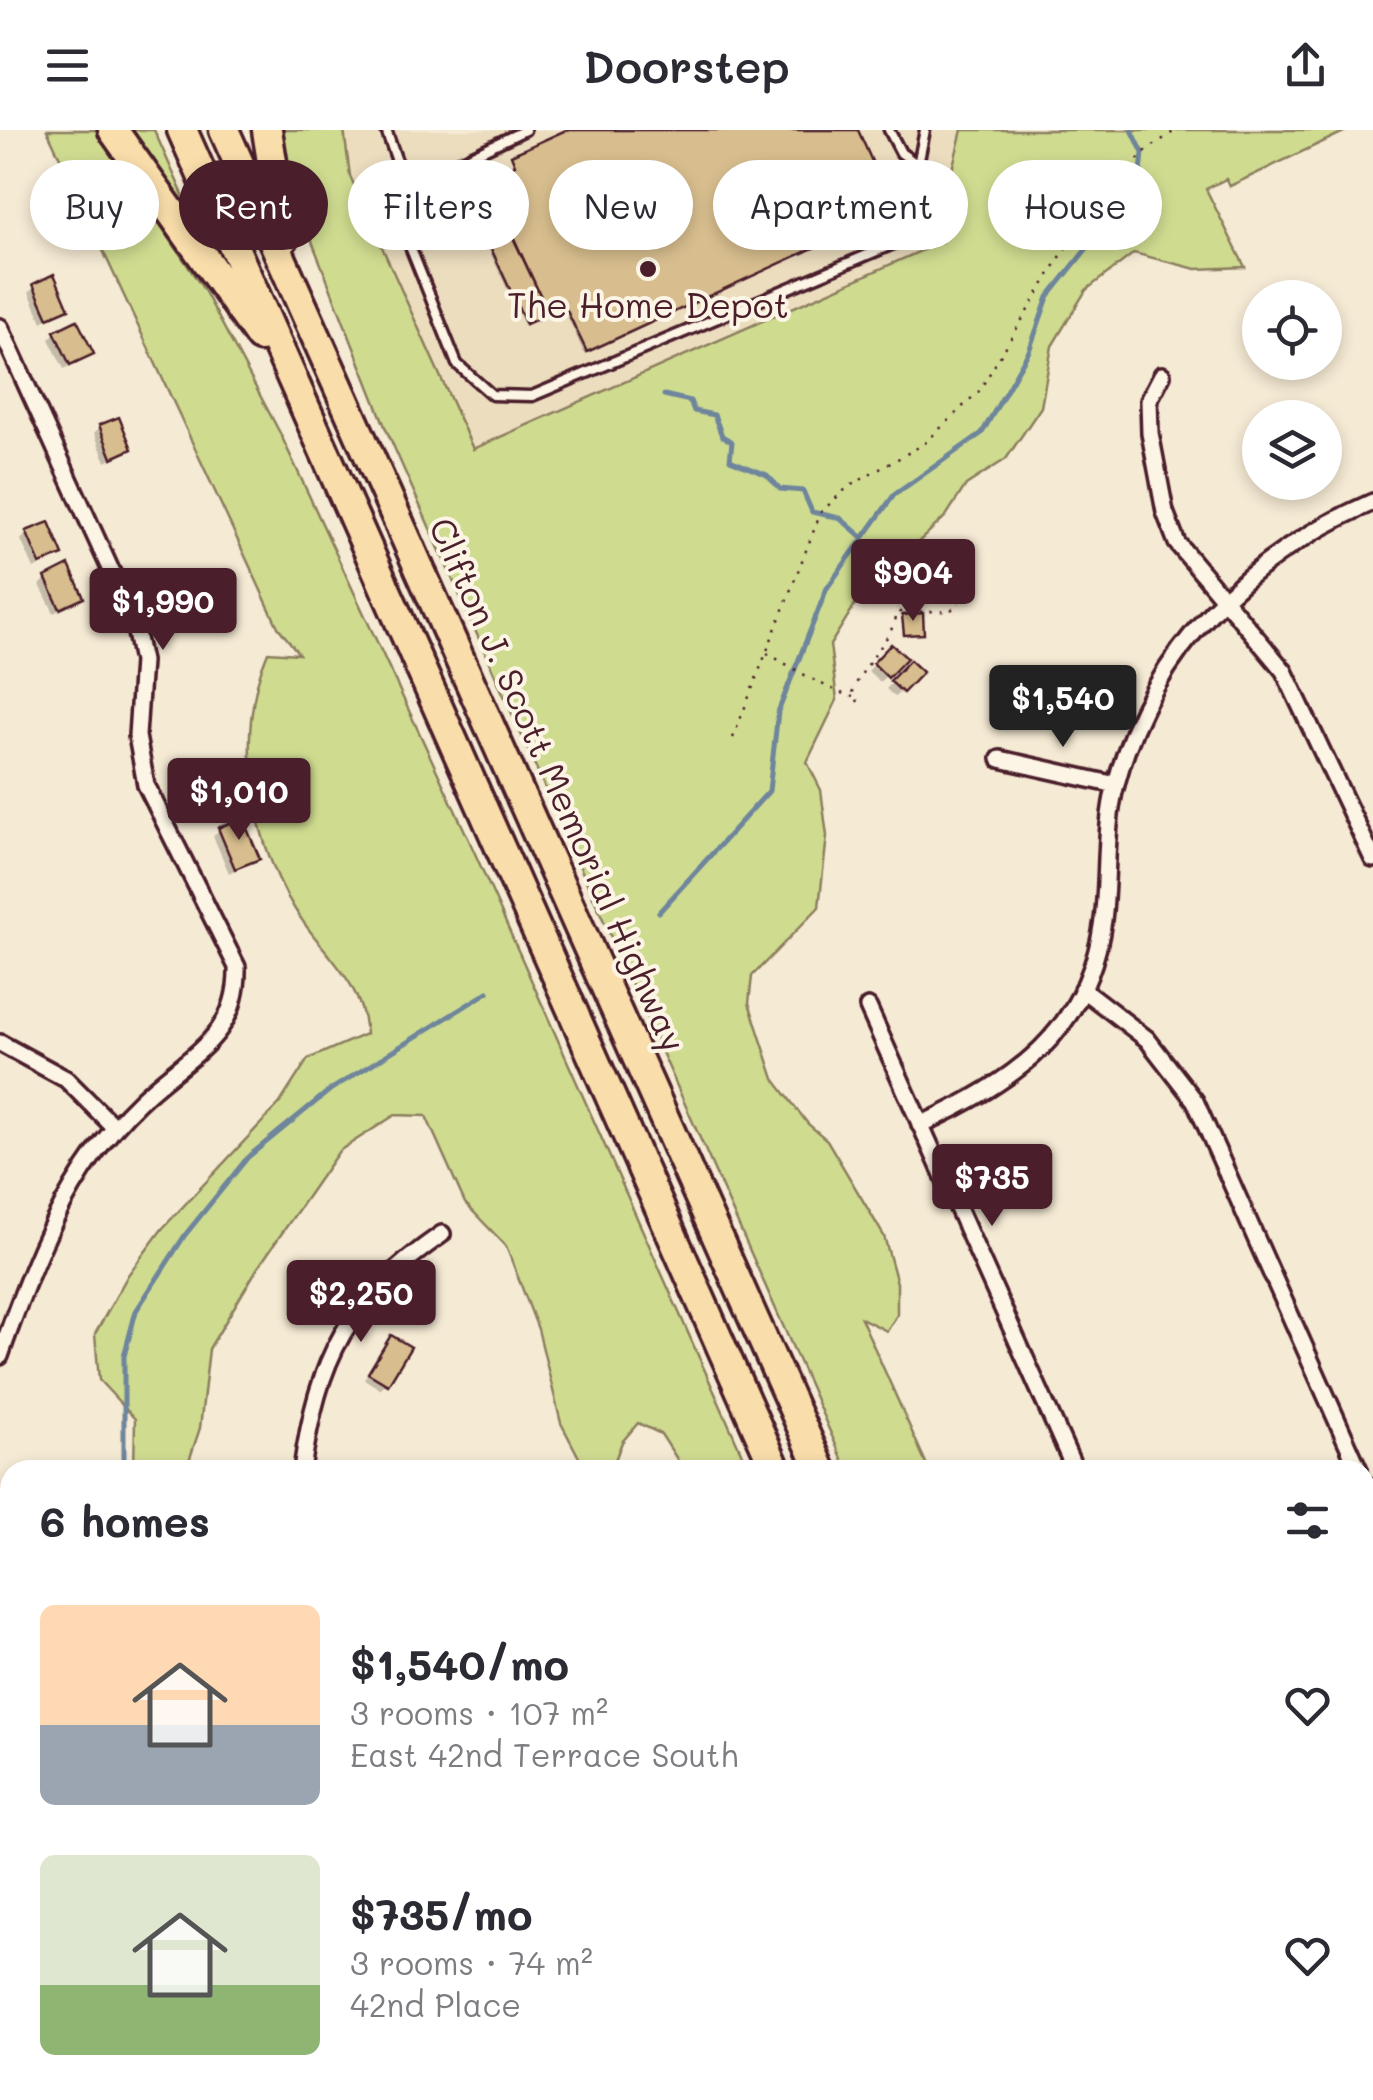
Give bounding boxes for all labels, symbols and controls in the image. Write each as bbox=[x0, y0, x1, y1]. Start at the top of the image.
text: Doorstep bbox=[583, 36, 790, 94]
icon: menu bbox=[40, 38, 95, 93]
icon: share bbox=[1278, 38, 1333, 93]
chip: Buy bbox=[30, 160, 159, 250]
chip: Rent bbox=[179, 160, 328, 250]
chip: Filters bbox=[348, 160, 529, 250]
chip: New bbox=[549, 160, 693, 250]
chip: Apartment bbox=[713, 160, 968, 250]
chip: House bbox=[988, 160, 1162, 250]
marker: The Home Depot bbox=[637, 258, 659, 280]
map controls bbox=[1242, 280, 1342, 500]
button: locate bbox=[1242, 280, 1342, 380]
place label: The Home Depot bbox=[507, 281, 789, 327]
button: layers bbox=[1242, 400, 1342, 500]
street label: Clifton J. Scott Memorial Highway bbox=[420, 510, 698, 1058]
pin: $904 bbox=[854, 539, 972, 624]
text: $904 bbox=[873, 550, 953, 592]
pin: $1,990 bbox=[82, 568, 244, 653]
text: $1,990 bbox=[112, 579, 214, 621]
pin: $1,540 bbox=[982, 665, 1144, 750]
text: $1,540 bbox=[1011, 676, 1115, 718]
pin: $1,010 bbox=[158, 758, 320, 843]
text: $1,010 bbox=[189, 769, 289, 811]
pin: $735 bbox=[933, 1144, 1051, 1229]
text: $735 bbox=[954, 1155, 1030, 1197]
pin: $2,250 bbox=[280, 1260, 442, 1345]
text: $2,250 bbox=[309, 1271, 413, 1313]
text: 6 homes bbox=[40, 1493, 210, 1548]
icon: filters bbox=[1280, 1493, 1335, 1548]
text: $1,540/mo bbox=[350, 1636, 569, 1691]
icon: home bbox=[120, 1645, 240, 1765]
icon: heart bbox=[1280, 1678, 1335, 1733]
text: 3 rooms · 107 m² bbox=[350, 1691, 608, 1733]
text: East 42nd Terrace South bbox=[350, 1733, 738, 1775]
text: $735/mo bbox=[350, 1886, 532, 1941]
icon: home bbox=[120, 1895, 240, 2015]
icon: heart bbox=[1280, 1928, 1335, 1983]
text: 3 rooms · 74 m² bbox=[350, 1941, 593, 1983]
text: 42nd Place bbox=[350, 1983, 521, 2025]

